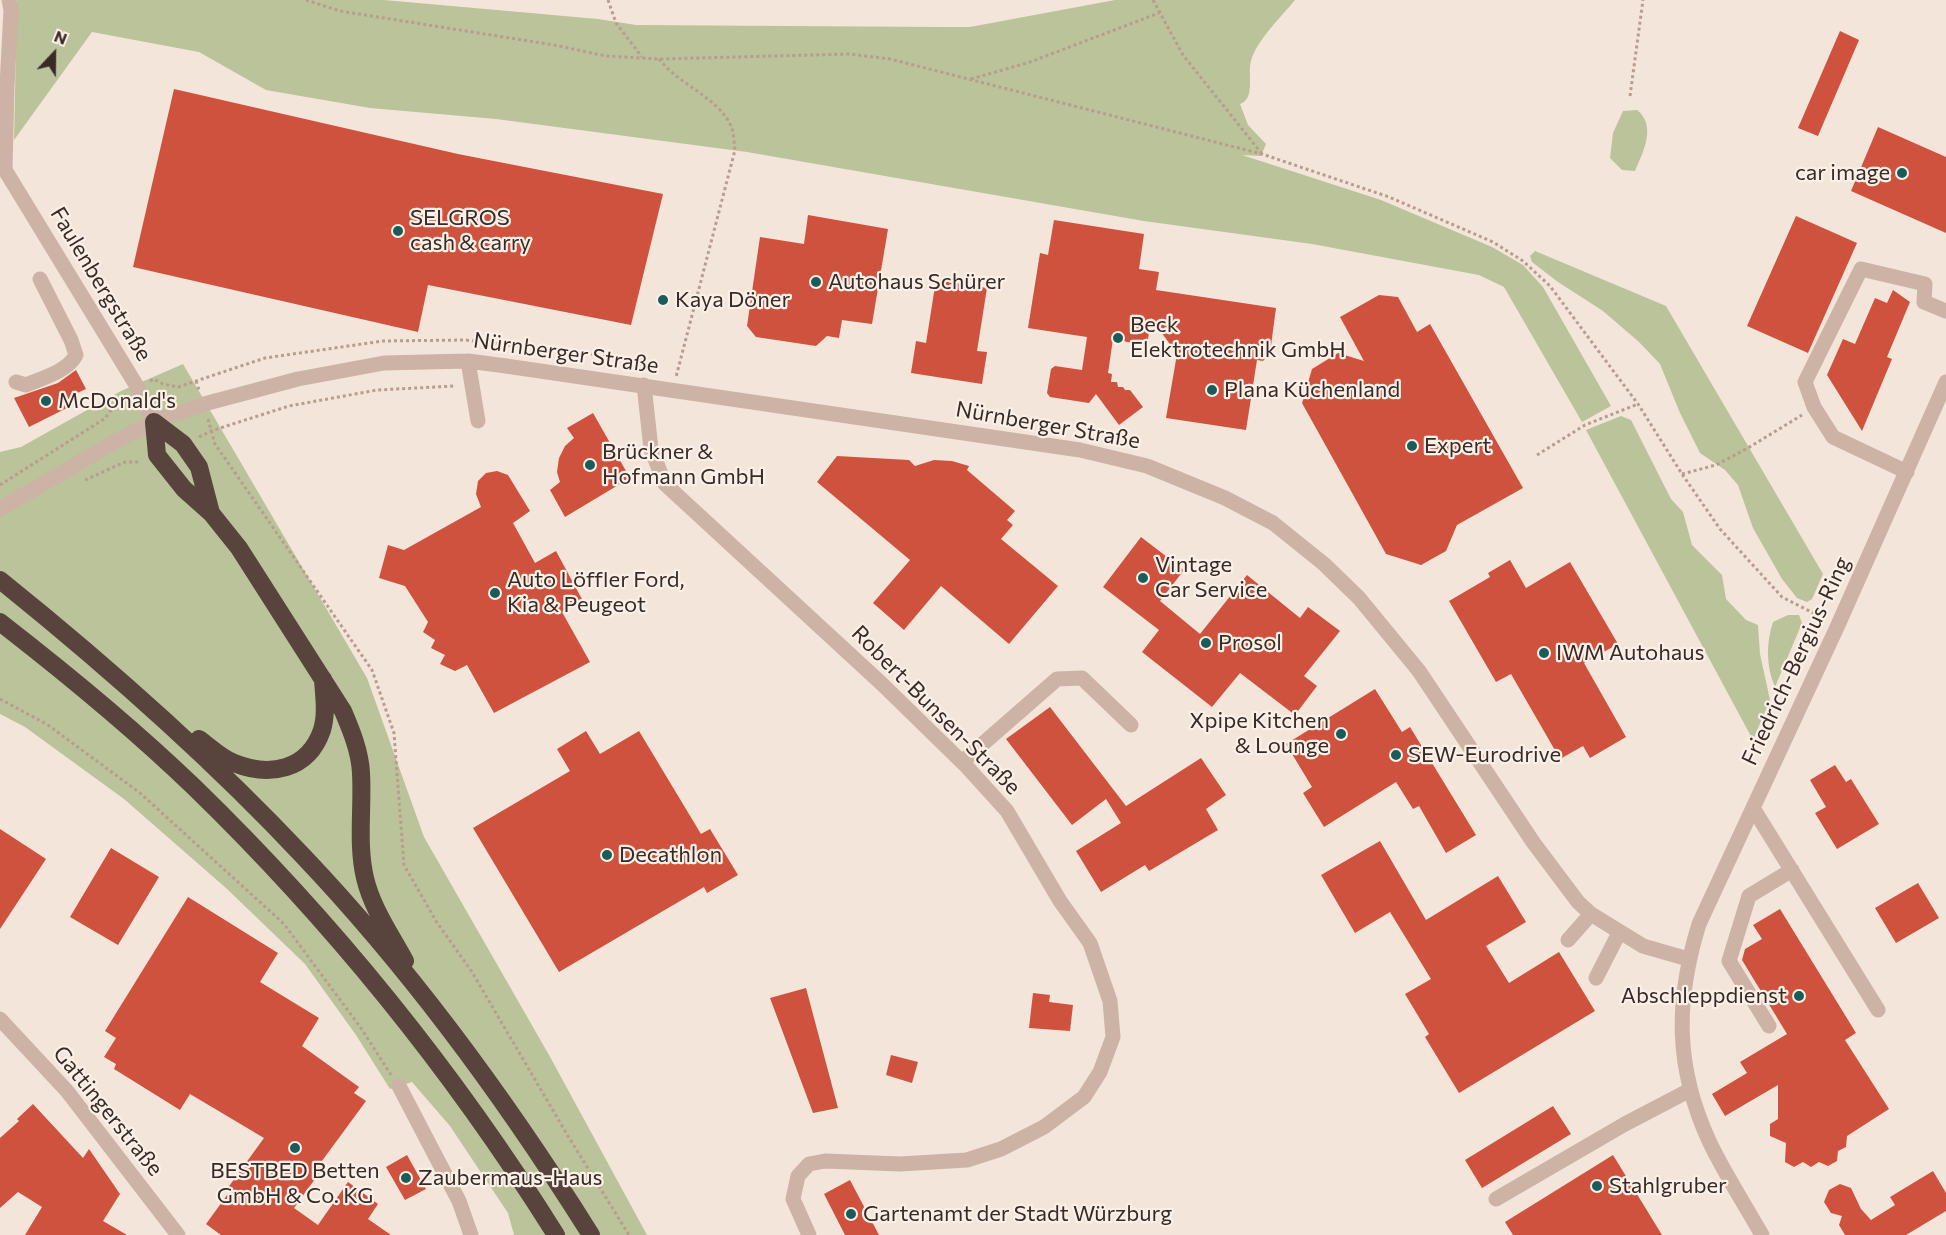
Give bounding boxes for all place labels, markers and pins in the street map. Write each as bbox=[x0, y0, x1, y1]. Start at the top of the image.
place label: car image bbox=[1795, 160, 1890, 186]
marker: car image bbox=[1895, 166, 1909, 180]
place label: SELGROS cash & carry bbox=[410, 205, 531, 256]
marker: SELGROS cash & carry bbox=[391, 224, 405, 238]
place label: Autohaus Schürer bbox=[828, 269, 1005, 295]
marker: Autohaus Schürer bbox=[809, 275, 823, 289]
place label: Kaya Döner bbox=[675, 287, 790, 313]
marker: Kaya Döner bbox=[656, 293, 670, 307]
place label: Beck Elektrotechnik GmbH bbox=[1130, 312, 1346, 364]
marker: Beck Elektrotechnik GmbH bbox=[1111, 331, 1125, 345]
place label: Plana Küchenland bbox=[1224, 377, 1400, 403]
marker: Plana Küchenland bbox=[1205, 383, 1219, 397]
place label: McDonald's bbox=[58, 388, 176, 414]
marker: McDonald's bbox=[39, 394, 53, 408]
place label: Expert bbox=[1424, 433, 1491, 459]
place label: Brückner & Hofmann GmbH bbox=[602, 439, 765, 490]
marker: Expert bbox=[1405, 439, 1419, 453]
marker: Brückner & Hofmann GmbH bbox=[583, 458, 597, 472]
place label: Vintage Car Service bbox=[1155, 552, 1267, 604]
place label: Auto Löffler Ford, Kia & Peugeot bbox=[507, 567, 685, 618]
marker: Vintage Car Service bbox=[1136, 571, 1150, 585]
marker: Auto Löffler Ford, Kia & Peugeot bbox=[488, 586, 502, 600]
place label: Prosol bbox=[1218, 630, 1282, 656]
marker: Prosol bbox=[1199, 636, 1213, 650]
place label: IWM Autohaus bbox=[1556, 640, 1705, 666]
marker: IWM Autohaus bbox=[1537, 646, 1551, 660]
place label: Xpipe Kitchen & Lounge bbox=[1190, 708, 1329, 760]
marker: Xpipe Kitchen & Lounge bbox=[1334, 727, 1348, 741]
place label: SEW-Eurodrive bbox=[1408, 742, 1561, 768]
marker: SEW-Eurodrive bbox=[1389, 748, 1403, 762]
place label: Decathlon bbox=[619, 842, 722, 868]
marker: Decathlon bbox=[600, 848, 614, 862]
place label: Abschleppdienst bbox=[1621, 983, 1787, 1009]
marker: Abschleppdienst bbox=[1792, 989, 1806, 1003]
marker: BESTBED Betten GmbH & Co. KG bbox=[288, 1141, 302, 1155]
place label: BESTBED Betten GmbH & Co. KG bbox=[210, 1158, 380, 1210]
place label: Zaubermaus-Haus bbox=[418, 1165, 603, 1191]
marker: Zaubermaus-Haus bbox=[399, 1171, 413, 1185]
place label: Stahlgruber bbox=[1609, 1173, 1727, 1199]
marker: Stahlgruber bbox=[1590, 1179, 1604, 1193]
place label: Gartenamt der Stadt Würzburg bbox=[863, 1201, 1172, 1227]
marker: Gartenamt der Stadt Würzburg bbox=[844, 1207, 858, 1221]

